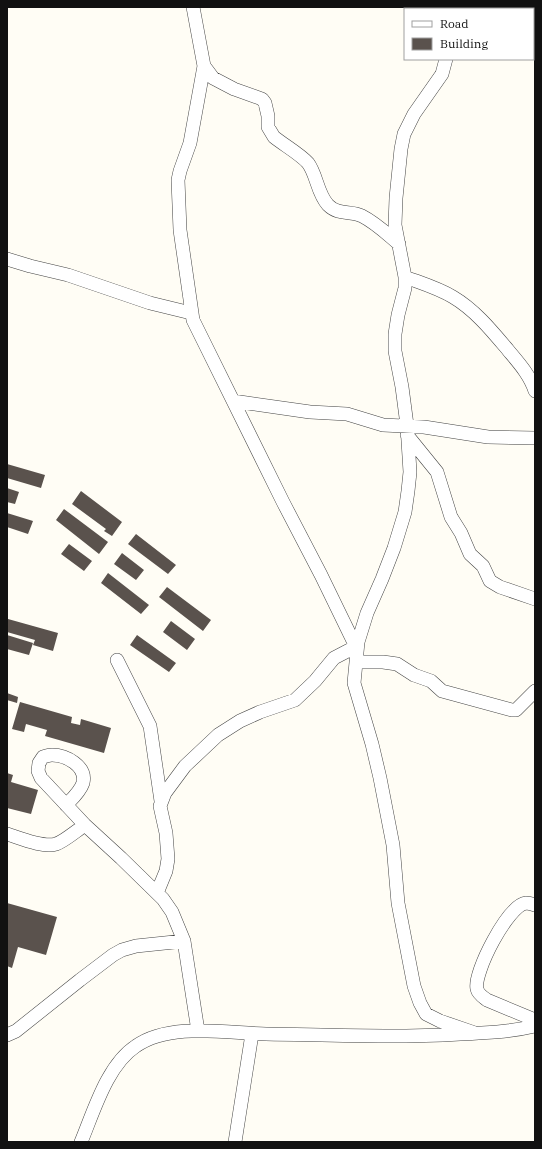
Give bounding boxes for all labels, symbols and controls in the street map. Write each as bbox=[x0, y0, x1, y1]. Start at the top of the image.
legend bbox=[404, 8, 534, 60]
text: Road bbox=[440, 16, 469, 31]
text: Building bbox=[440, 36, 488, 51]

